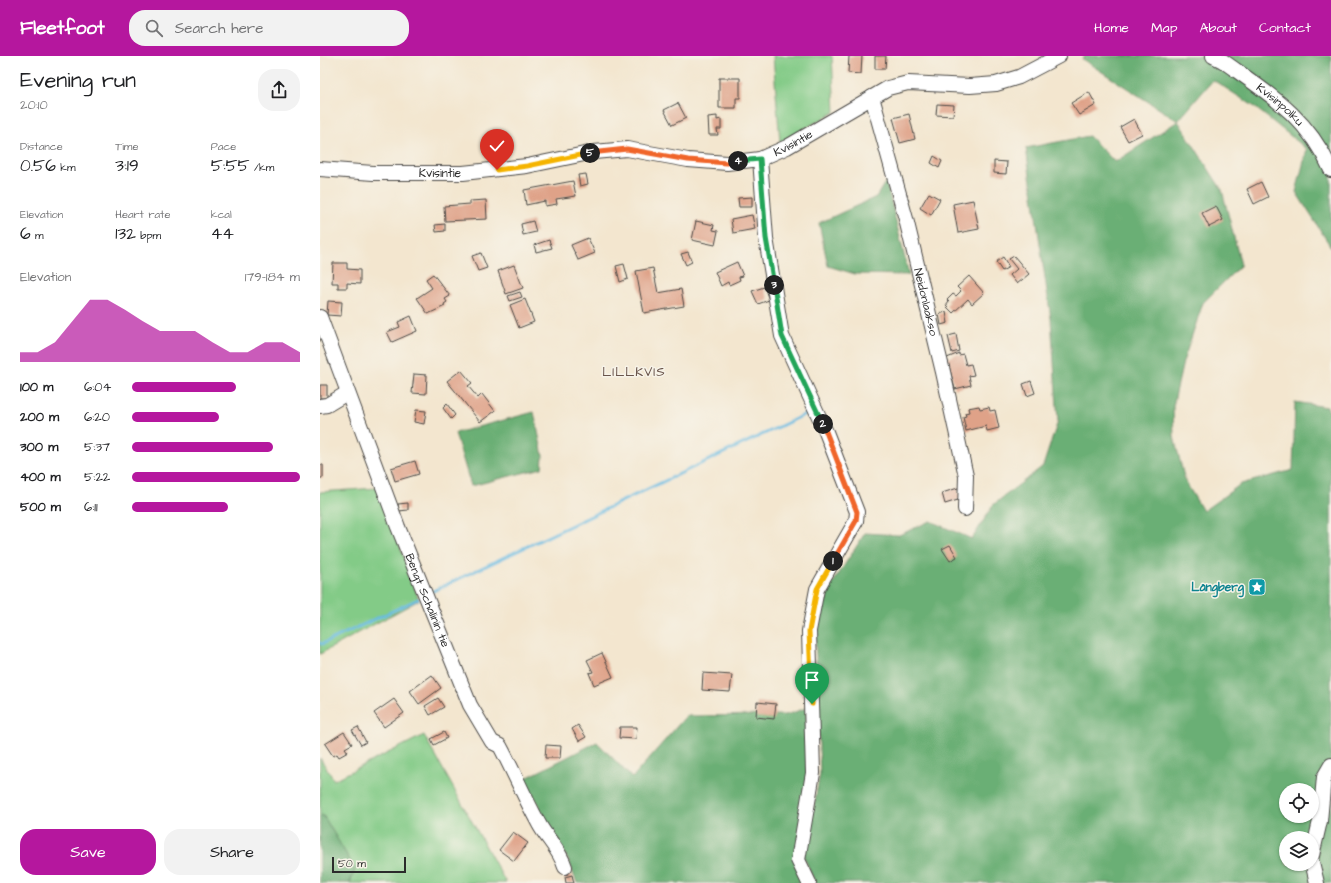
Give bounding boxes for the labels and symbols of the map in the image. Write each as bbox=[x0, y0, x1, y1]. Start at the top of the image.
street label: Kvisinpolku bbox=[1253, 79, 1307, 130]
street label: Kvisintie bbox=[771, 126, 816, 161]
pin bbox=[480, 129, 514, 170]
pin: 5 bbox=[580, 143, 600, 163]
pin: 4 bbox=[728, 151, 748, 171]
street label: Kvisintie bbox=[419, 165, 462, 182]
street label: Neidonlaakso bbox=[909, 267, 942, 338]
pin: 3 bbox=[764, 275, 784, 295]
district label: LILLKVIS bbox=[602, 363, 666, 381]
pin: 2 bbox=[813, 414, 833, 434]
street label: Bengt Schalinin tie bbox=[401, 551, 454, 650]
pin: 1 bbox=[823, 551, 843, 571]
place icon: Långberg bbox=[1247, 577, 1267, 597]
place label: Långberg bbox=[1191, 579, 1245, 598]
pin bbox=[795, 663, 829, 704]
scale bar bbox=[332, 855, 406, 874]

